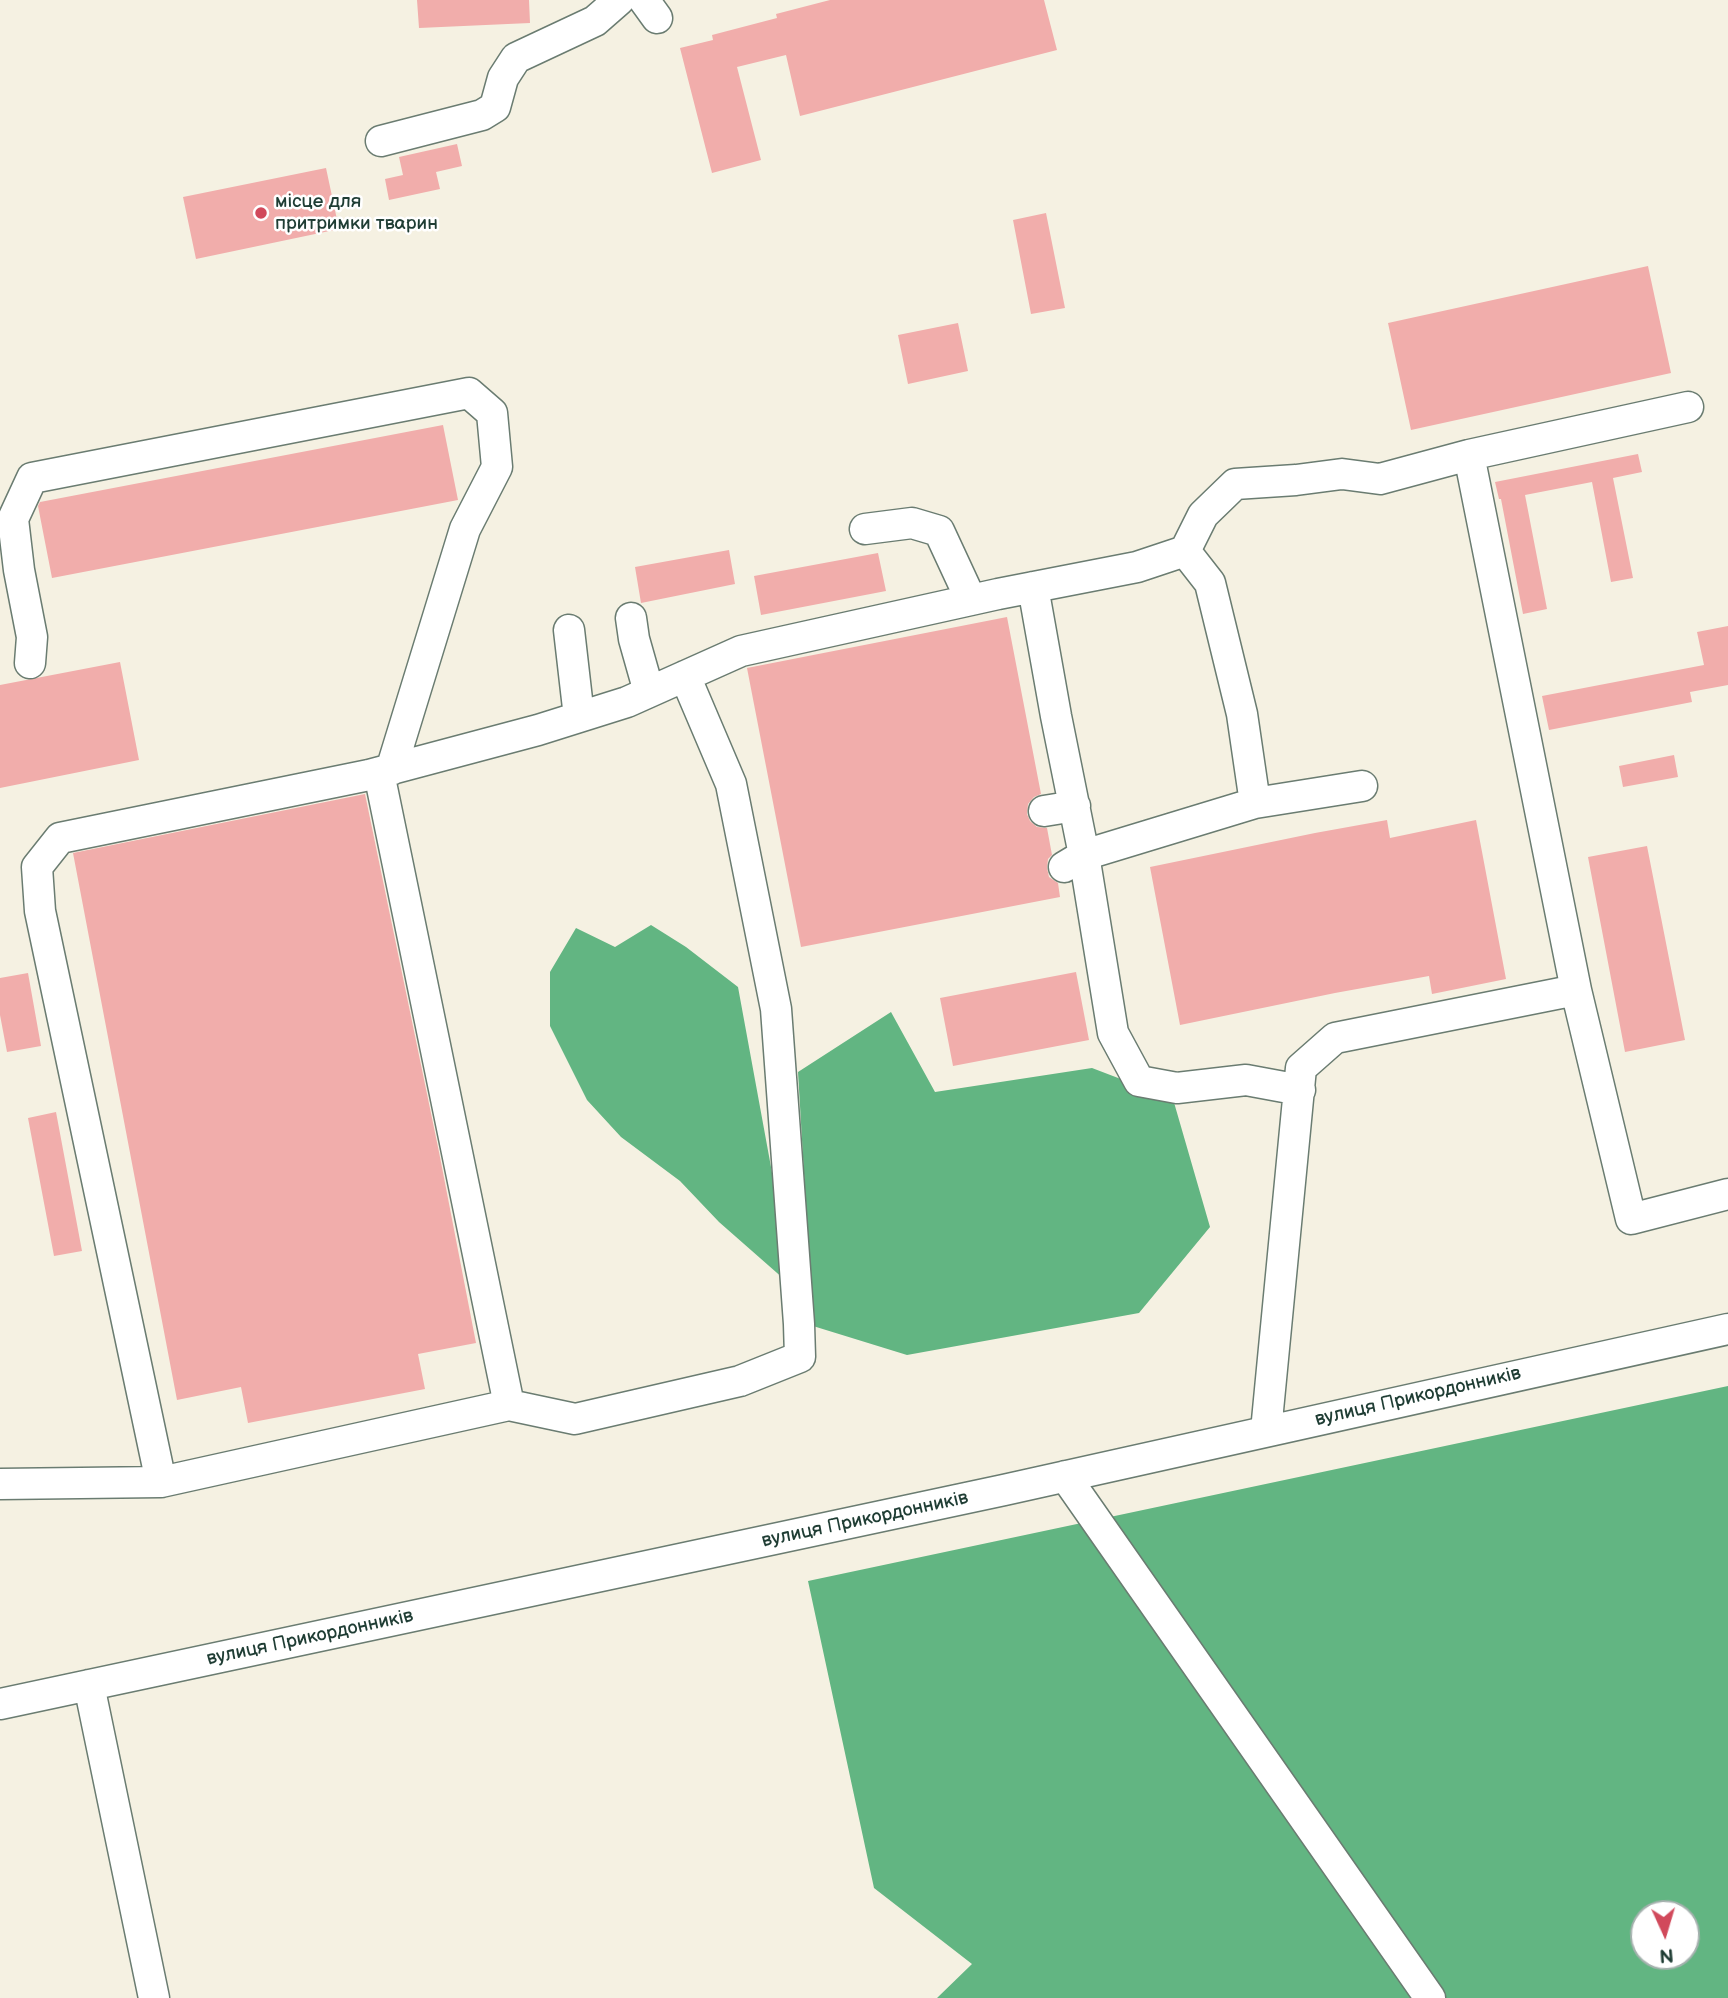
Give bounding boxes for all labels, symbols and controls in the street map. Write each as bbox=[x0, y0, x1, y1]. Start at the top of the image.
place label: місце для притримки тварин bbox=[275, 191, 438, 235]
marker: місце для притримки тварин bbox=[253, 205, 269, 221]
street label: вулиця Прикордонників bbox=[1313, 1362, 1523, 1432]
street label: вулиця Прикордонників bbox=[760, 1487, 970, 1553]
street label: вулиця Прикордонників bbox=[205, 1605, 415, 1671]
north arrow bbox=[1630, 1900, 1700, 1970]
text: N bbox=[1658, 1942, 1674, 1966]

